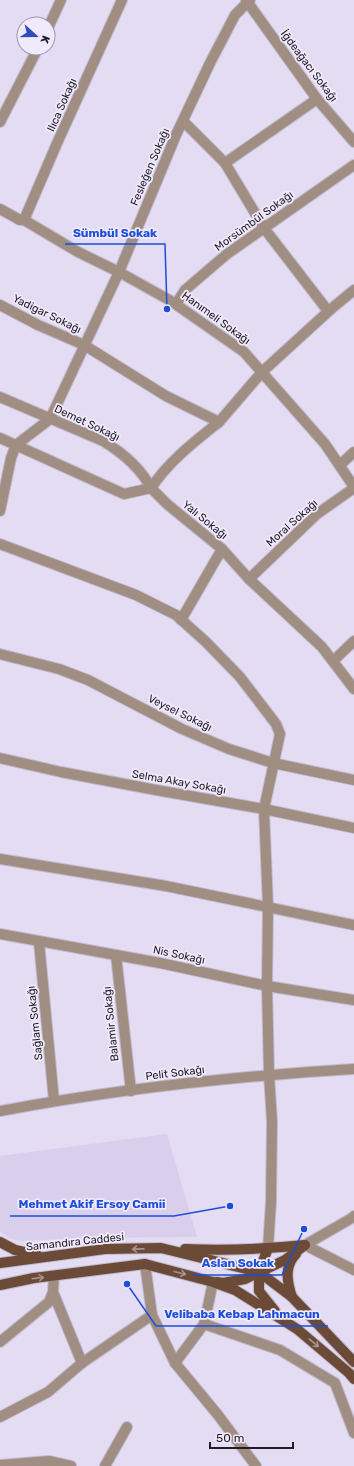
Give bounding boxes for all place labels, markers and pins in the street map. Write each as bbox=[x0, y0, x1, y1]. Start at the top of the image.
callout: Sümbül Sokak bbox=[65, 220, 165, 244]
callout: Mehmet Akif Ersoy Camii bbox=[10, 1192, 174, 1216]
callout: Aslan Sokak bbox=[193, 1251, 282, 1275]
callout: Velibaba Kebap Lahmacun bbox=[156, 1302, 328, 1326]

